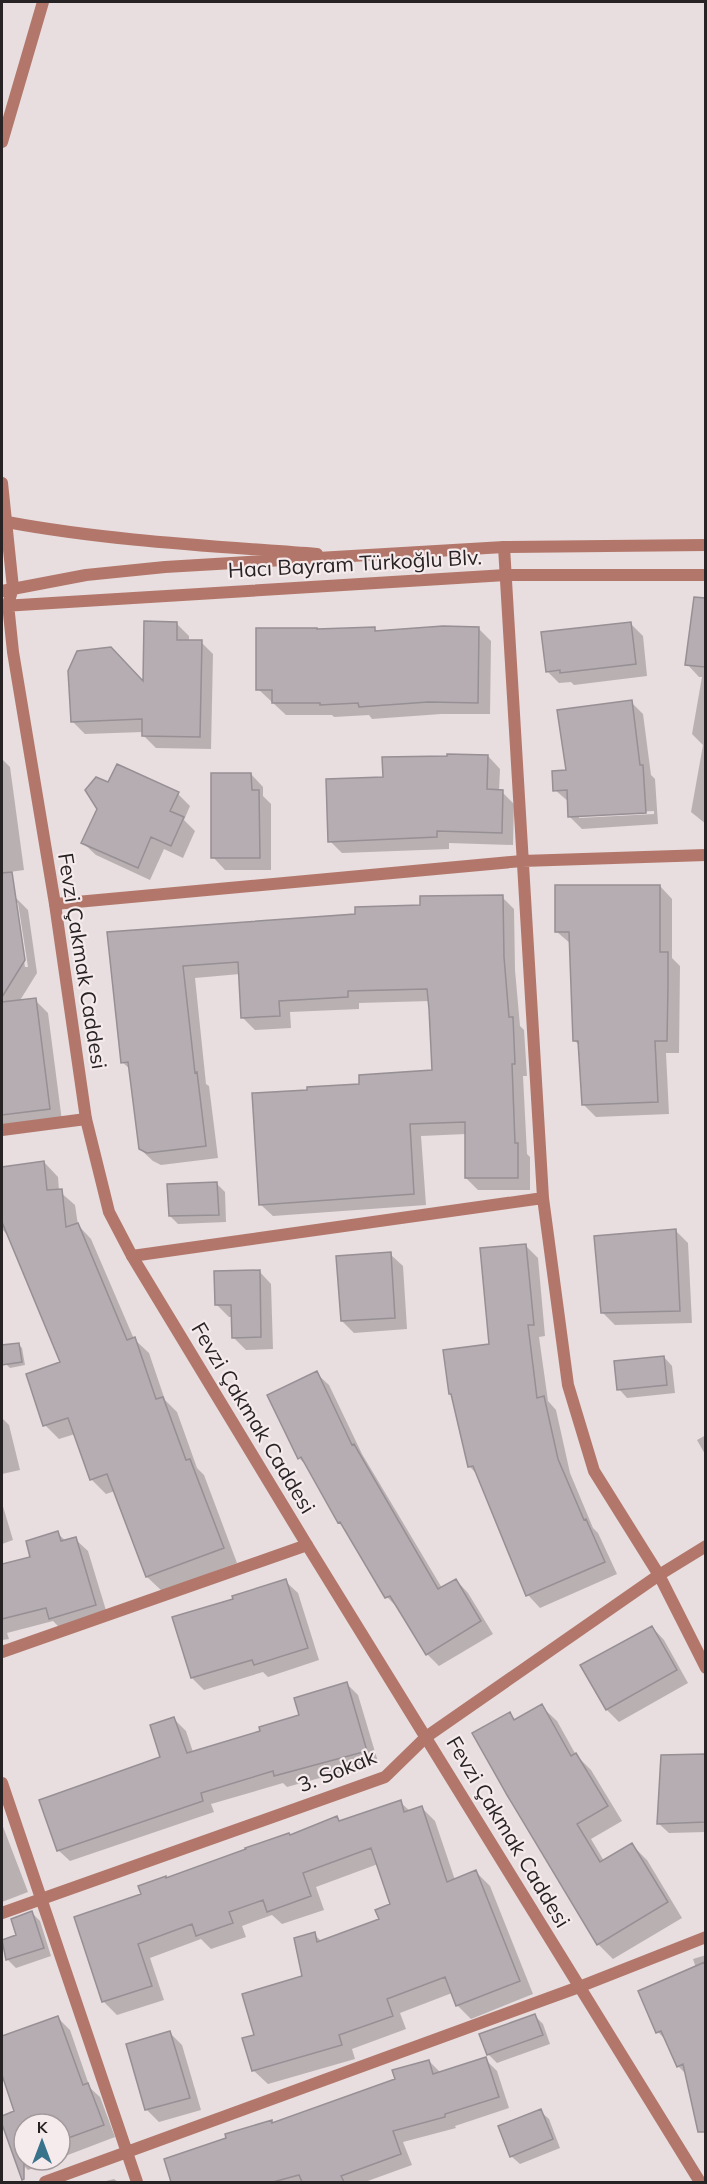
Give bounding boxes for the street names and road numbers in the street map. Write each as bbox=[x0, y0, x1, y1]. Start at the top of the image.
street label: Hacı Bayram Türkoğlu Blv. bbox=[227, 543, 483, 583]
street label: Fevzi Çakmak Caddesi bbox=[53, 851, 113, 1071]
street label: Fevzi Çakmak Caddesi bbox=[186, 1317, 321, 1518]
street label: Fevzi Çakmak Caddesi bbox=[441, 1731, 576, 1932]
street label: 3. Sokak bbox=[294, 1743, 380, 1797]

